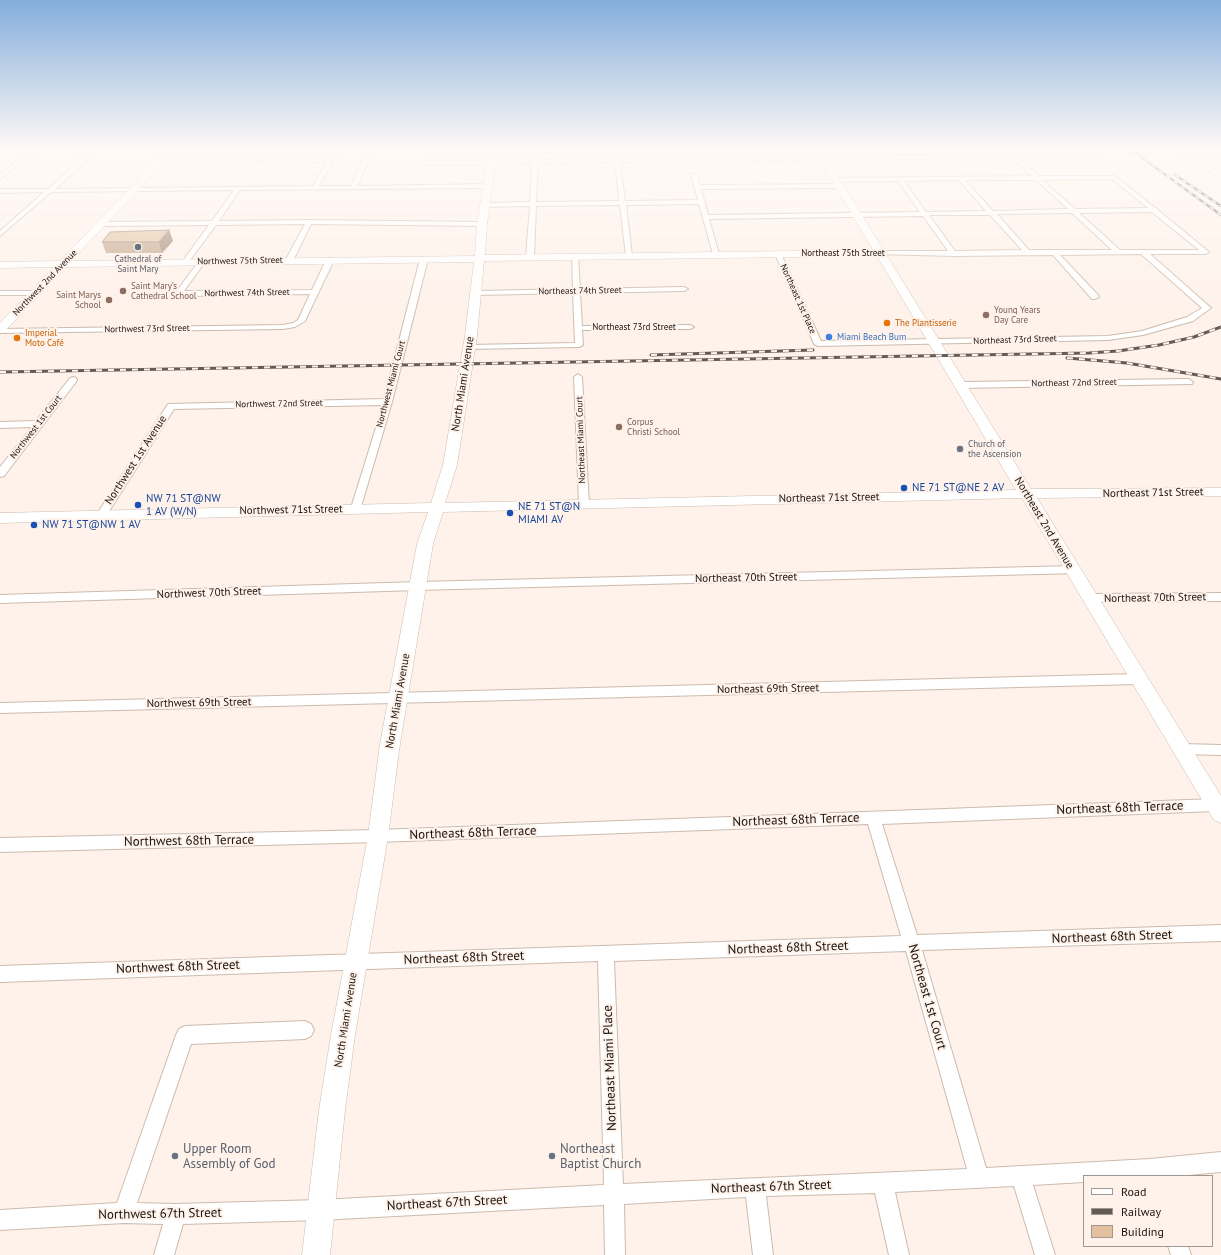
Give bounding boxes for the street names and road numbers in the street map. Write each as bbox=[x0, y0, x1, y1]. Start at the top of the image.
street label: Northwest 2nd Avenue bbox=[11, 248, 79, 318]
street label: Northeast 75th Street bbox=[801, 248, 885, 258]
street label: Northwest 75th Street bbox=[197, 255, 283, 267]
street label: Northeast 1st Place bbox=[778, 262, 818, 336]
street label: Northeast 74th Street bbox=[538, 285, 622, 297]
street label: Northwest 74th Street bbox=[204, 287, 290, 299]
street label: Northeast 73rd Street bbox=[592, 322, 676, 332]
street label: Northwest 73rd Street bbox=[104, 323, 190, 335]
street label: Northeast 73rd Street bbox=[973, 333, 1057, 347]
street label: North Miami Avenue bbox=[449, 335, 477, 433]
street label: Northwest Miami Court bbox=[374, 339, 408, 429]
street label: Northeast 72nd Street bbox=[1031, 377, 1117, 389]
street label: Northwest 1st Court bbox=[8, 393, 64, 461]
street label: Northeast Miami Court bbox=[574, 396, 588, 484]
street label: Northwest 72nd Street bbox=[235, 398, 323, 410]
street label: Northwest 1st Avenue bbox=[102, 413, 170, 507]
street label: Northeast 2nd Avenue bbox=[1011, 475, 1077, 571]
street label: Northeast 71st Street bbox=[1102, 486, 1204, 500]
street label: Northeast 71st Street bbox=[778, 491, 880, 505]
street label: Northwest 71st Street bbox=[239, 502, 343, 518]
street label: Northeast 70th Street bbox=[695, 571, 797, 585]
street label: Northwest 70th Street bbox=[156, 585, 262, 601]
street label: Northeast 70th Street bbox=[1104, 591, 1206, 605]
street label: North Miami Avenue bbox=[383, 652, 413, 750]
street label: Northeast 69th Street bbox=[717, 682, 819, 696]
street label: Northwest 69th Street bbox=[147, 695, 251, 711]
street label: Northeast 68th Terrace bbox=[1056, 798, 1184, 818]
street label: Northeast 68th Terrace bbox=[732, 810, 860, 830]
street label: Northeast 68th Terrace bbox=[409, 823, 537, 843]
street label: Northwest 68th Terrace bbox=[124, 832, 254, 850]
street label: Northeast 68th Street bbox=[1051, 927, 1173, 947]
street label: Northeast 68th Street bbox=[727, 938, 849, 958]
street label: Northeast 1st Court bbox=[904, 942, 950, 1052]
street label: Northeast 68th Street bbox=[403, 948, 525, 968]
street label: Northwest 68th Street bbox=[116, 957, 240, 977]
street label: North Miami Avenue bbox=[332, 971, 360, 1069]
street label: Northeast Miami Place bbox=[600, 1005, 620, 1131]
street label: Northeast 67th Street bbox=[711, 1177, 831, 1197]
street label: Northeast 67th Street bbox=[386, 1192, 508, 1214]
street label: Northwest 67th Street bbox=[98, 1205, 222, 1223]

